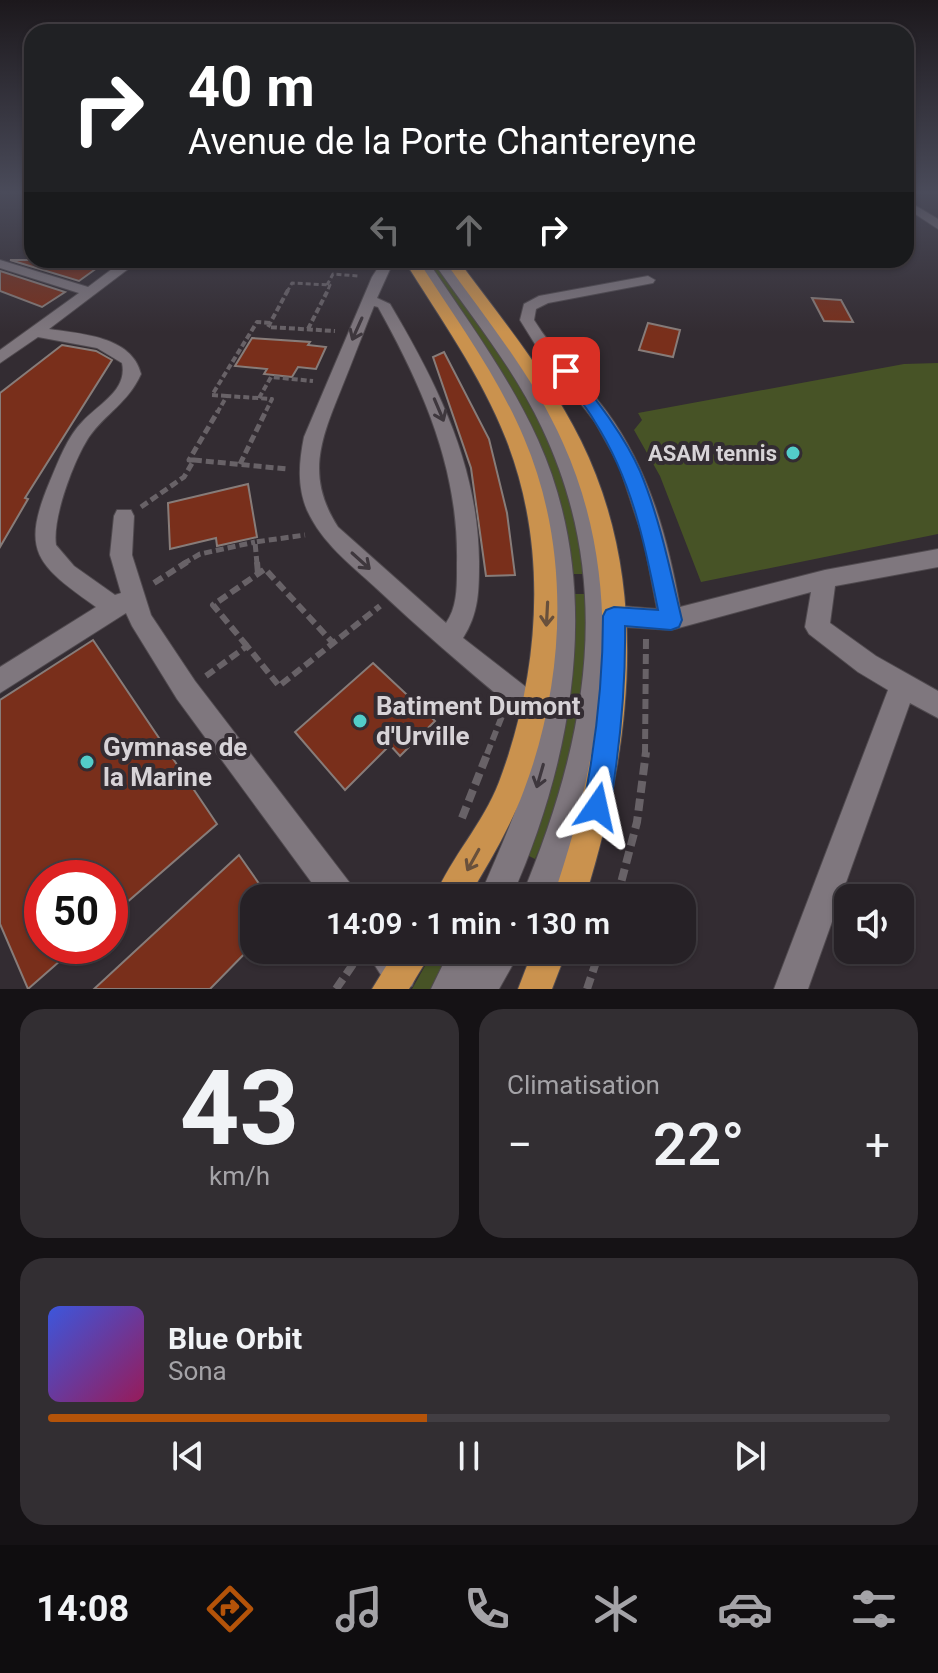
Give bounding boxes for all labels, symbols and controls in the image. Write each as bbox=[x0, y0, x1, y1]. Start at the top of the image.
text: 40 m bbox=[188, 54, 315, 120]
icon: right bbox=[56, 56, 160, 160]
text: Avenue de la Porte Chantereyne bbox=[188, 121, 696, 163]
icon: left bbox=[363, 208, 407, 252]
icon: ahead bbox=[447, 208, 491, 252]
icon: right bbox=[531, 208, 575, 252]
one-way arrow bbox=[348, 316, 363, 341]
pin bbox=[532, 337, 600, 405]
icon: arrive bbox=[544, 349, 588, 393]
one-way arrow bbox=[433, 397, 448, 421]
place label: ASAM tennis bbox=[648, 441, 777, 466]
marker: ASAM tennis bbox=[784, 444, 802, 462]
one-way arrow bbox=[351, 551, 371, 569]
one-way arrow bbox=[539, 600, 554, 627]
place label: Batiment Dumont d'Urville bbox=[376, 691, 581, 751]
marker: Batiment Dumont d'Urville bbox=[351, 712, 369, 730]
place label: Gymnase de la Marine bbox=[103, 732, 247, 792]
marker: Gymnase de la Marine bbox=[78, 753, 96, 771]
one-way arrow bbox=[532, 763, 547, 789]
position arrow bbox=[555, 765, 639, 849]
one-way arrow bbox=[465, 848, 481, 871]
speed limit sign: 50 bbox=[24, 860, 128, 964]
map controls bbox=[834, 884, 914, 964]
button: sound bbox=[834, 884, 914, 964]
text: 14:09 · 1 min · 130 m bbox=[326, 906, 610, 941]
text: 43 bbox=[180, 1048, 299, 1169]
text: Climatisation bbox=[507, 1070, 660, 1100]
text: 22° bbox=[653, 1109, 744, 1180]
text: − bbox=[507, 1119, 532, 1171]
text: + bbox=[865, 1119, 890, 1171]
text: km/h bbox=[209, 1161, 270, 1191]
text: Blue Orbit bbox=[168, 1321, 302, 1356]
text: Sona bbox=[168, 1356, 227, 1386]
icon: previous bbox=[166, 1434, 210, 1478]
icon: pause bbox=[447, 1434, 491, 1478]
icon: next bbox=[728, 1434, 772, 1478]
icon: directions bbox=[202, 1581, 258, 1637]
icon: music bbox=[331, 1581, 387, 1637]
icon: phone bbox=[459, 1581, 515, 1637]
icon: climate bbox=[588, 1581, 644, 1637]
icon: car bbox=[717, 1581, 773, 1637]
icon: filters bbox=[846, 1581, 902, 1637]
text: 14:08 bbox=[36, 1588, 129, 1630]

